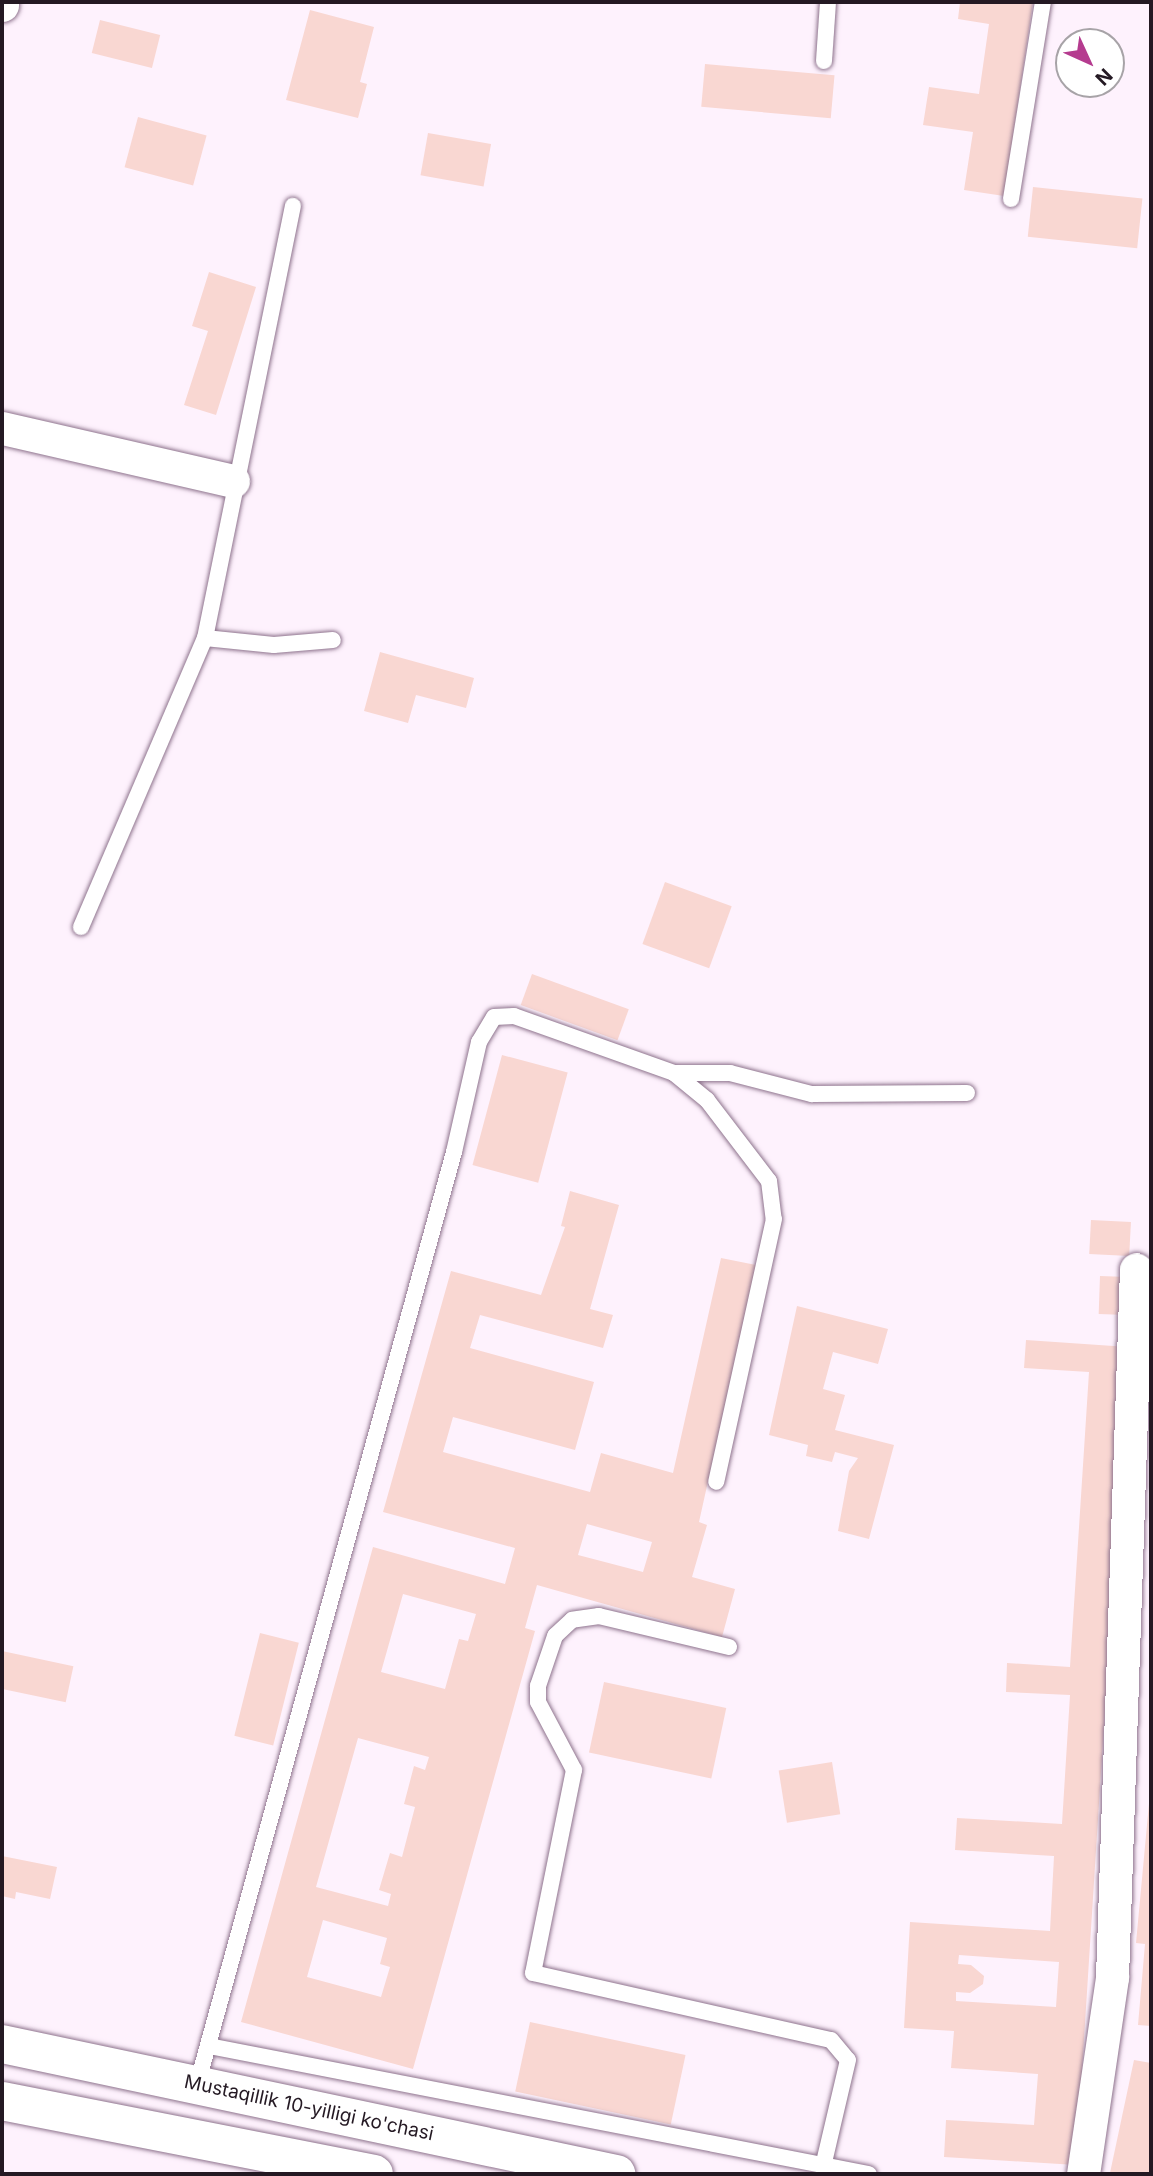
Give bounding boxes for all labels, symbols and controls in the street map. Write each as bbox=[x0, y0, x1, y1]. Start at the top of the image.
north arrow bbox=[1055, 28, 1125, 98]
text: N bbox=[1091, 64, 1117, 90]
street label: Mustaqillik 10-yilligi ko'chasi bbox=[182, 2070, 436, 2146]

